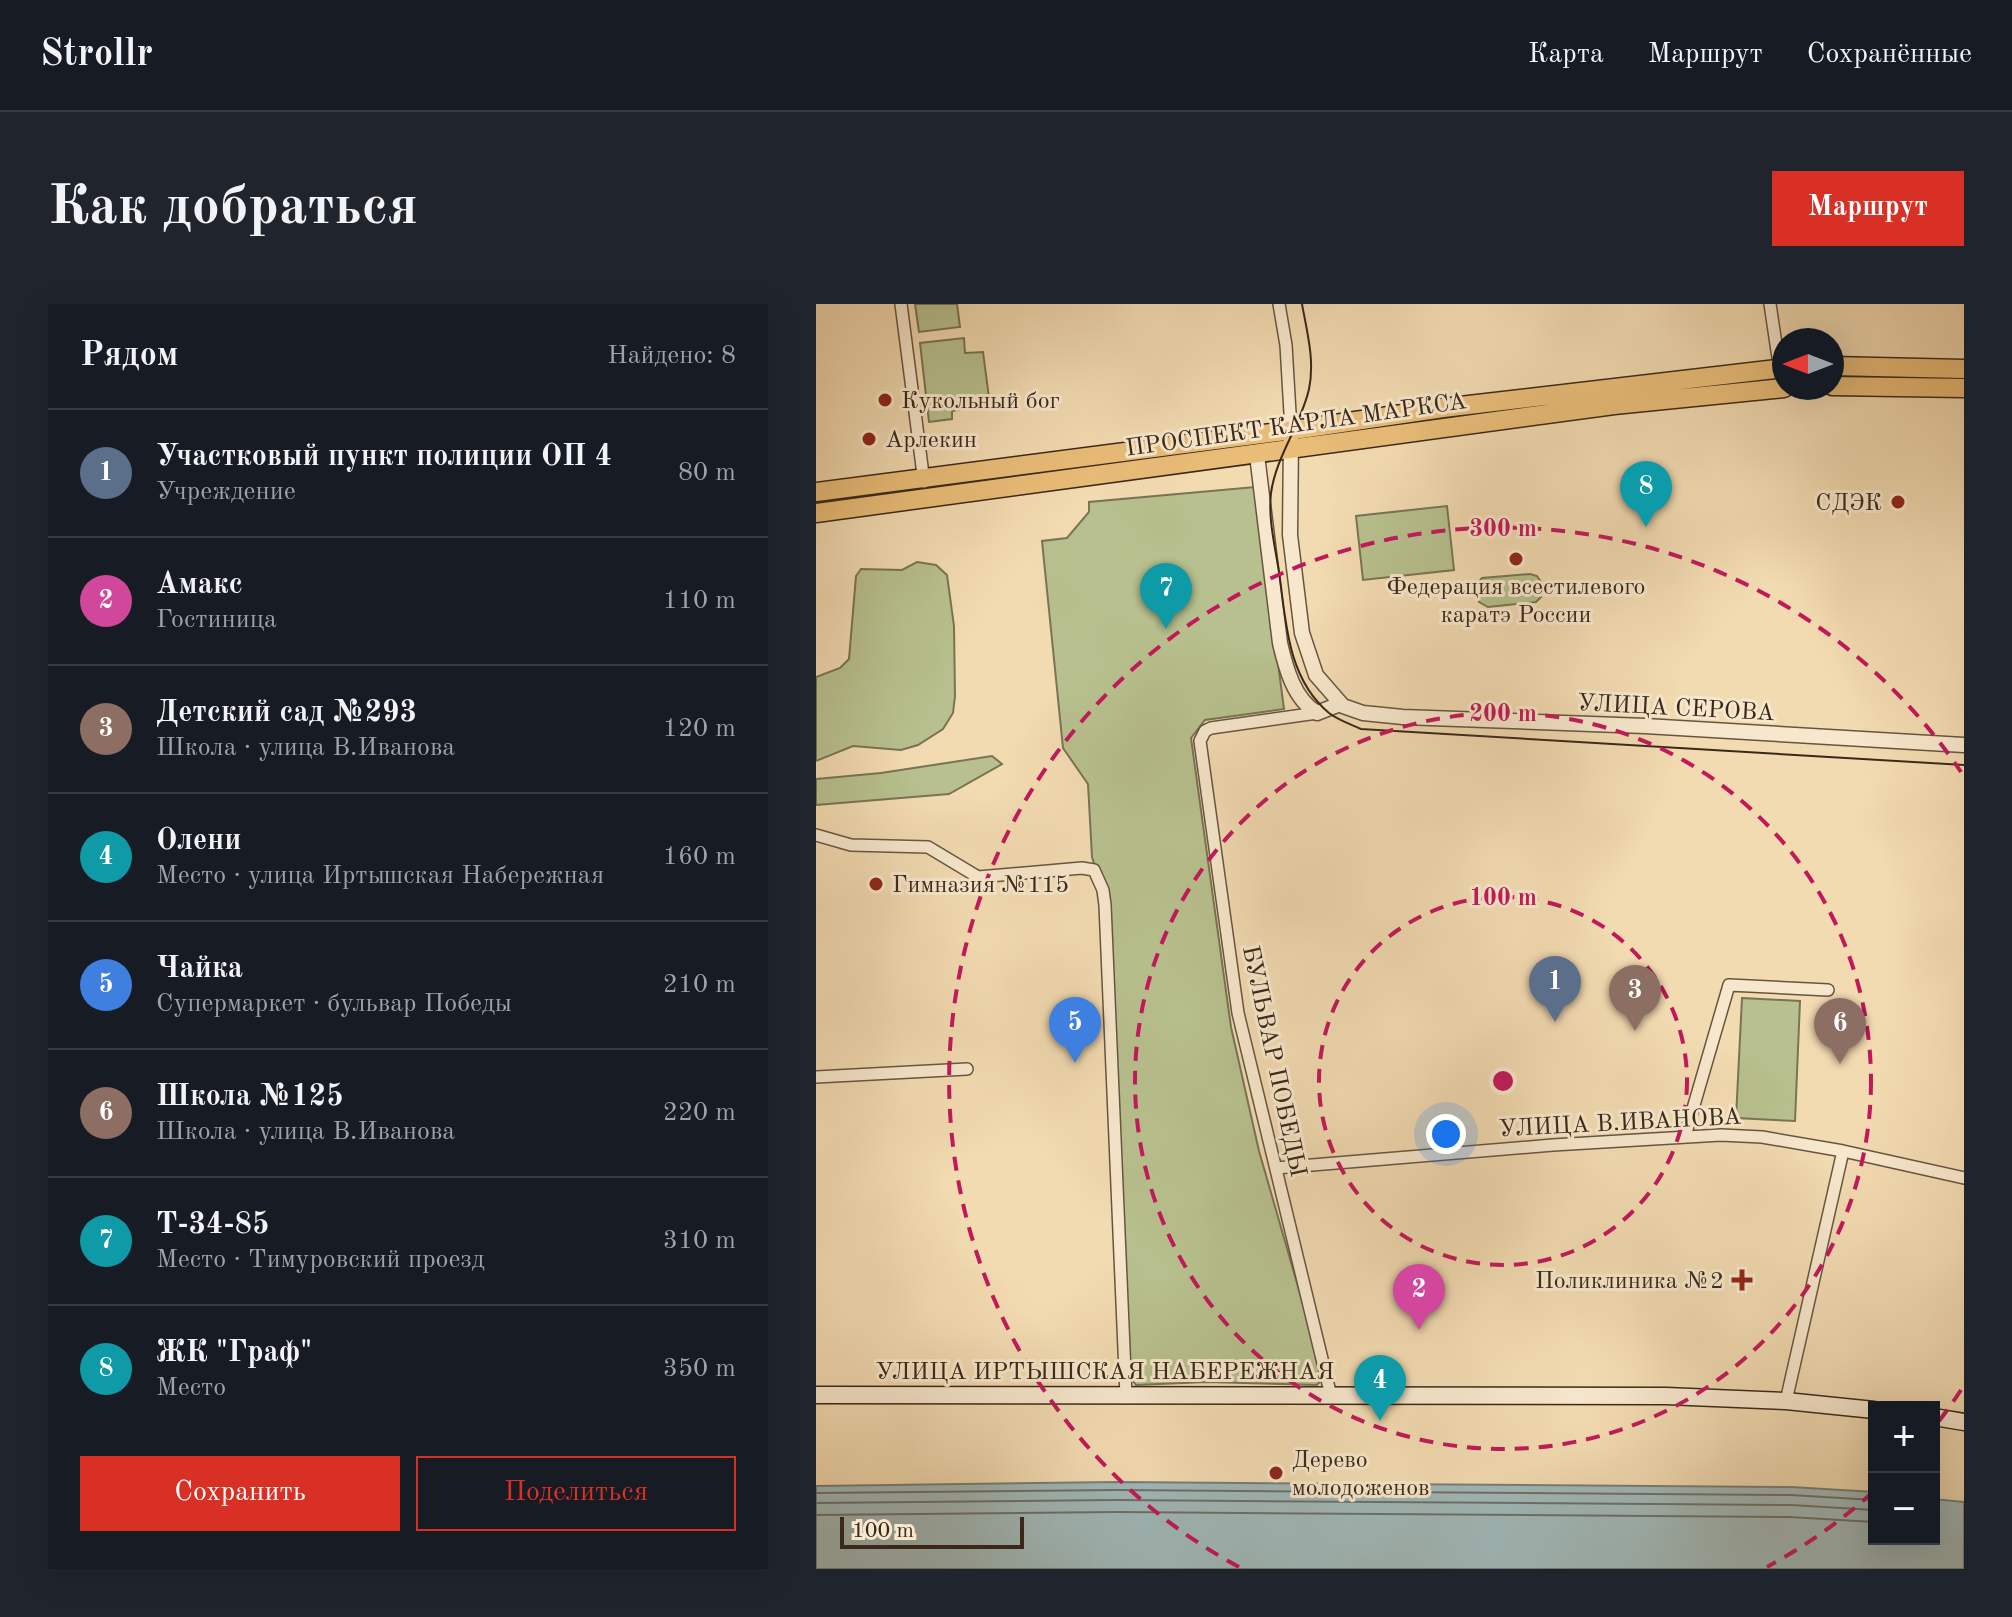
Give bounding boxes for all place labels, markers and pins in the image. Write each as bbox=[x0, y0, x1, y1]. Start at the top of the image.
place label: Кукольный бог bbox=[901, 390, 1060, 414]
marker: Кукольный бог bbox=[876, 391, 894, 409]
place label: Арлекин bbox=[885, 429, 977, 453]
marker: Арлекин bbox=[860, 430, 878, 448]
pin: 8 bbox=[1620, 461, 1672, 527]
place label: СДЭК bbox=[1815, 492, 1882, 516]
marker: СДЭК bbox=[1889, 493, 1907, 511]
marker: Федерация всестилевого каратэ России bbox=[1507, 550, 1525, 568]
pin: 7 bbox=[1140, 563, 1192, 629]
place label: Федерация всестилевого каратэ России bbox=[1387, 576, 1645, 628]
place label: Гимназия №115 bbox=[892, 874, 1069, 898]
marker: Гимназия №115 bbox=[867, 875, 885, 893]
pin: 1 bbox=[1529, 956, 1581, 1022]
pin: 3 bbox=[1609, 965, 1661, 1031]
pin: 5 bbox=[1049, 997, 1101, 1063]
pin: 6 bbox=[1814, 998, 1866, 1064]
centre of rings bbox=[1489, 1067, 1517, 1095]
pin: 2 bbox=[1393, 1264, 1445, 1330]
marker: Поликлиника №2 bbox=[1731, 1269, 1753, 1291]
place label: Поликлиника №2 bbox=[1535, 1270, 1724, 1294]
pin: 4 bbox=[1354, 1355, 1406, 1421]
place label: Дерево молодоженов bbox=[1292, 1449, 1430, 1501]
marker: Дерево молодоженов bbox=[1267, 1464, 1285, 1482]

